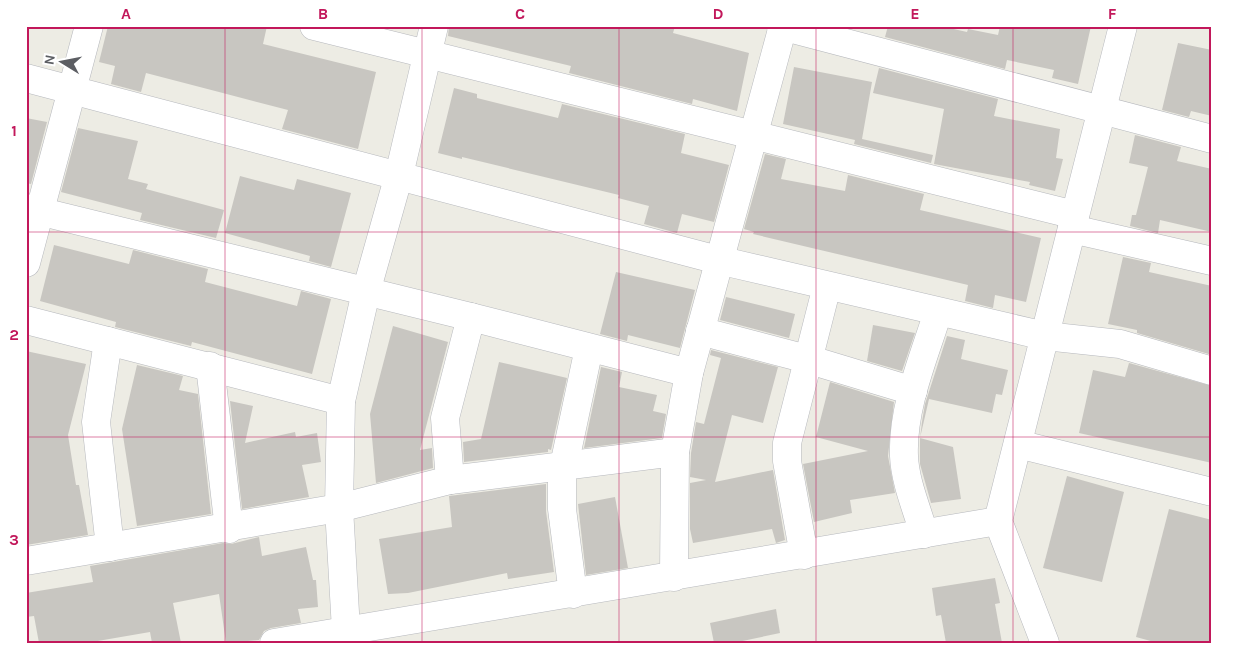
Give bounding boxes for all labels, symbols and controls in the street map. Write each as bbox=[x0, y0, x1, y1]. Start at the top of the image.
text: A bbox=[121, 4, 131, 23]
text: B bbox=[318, 4, 328, 23]
text: C bbox=[515, 4, 525, 23]
text: D bbox=[713, 4, 724, 23]
text: E bbox=[910, 4, 920, 23]
text: F bbox=[1108, 4, 1117, 23]
north arrow bbox=[38, 38, 88, 88]
text: N bbox=[40, 53, 59, 66]
text: 1 bbox=[11, 121, 17, 140]
text: 2 bbox=[9, 325, 19, 344]
text: 3 bbox=[9, 530, 19, 549]

